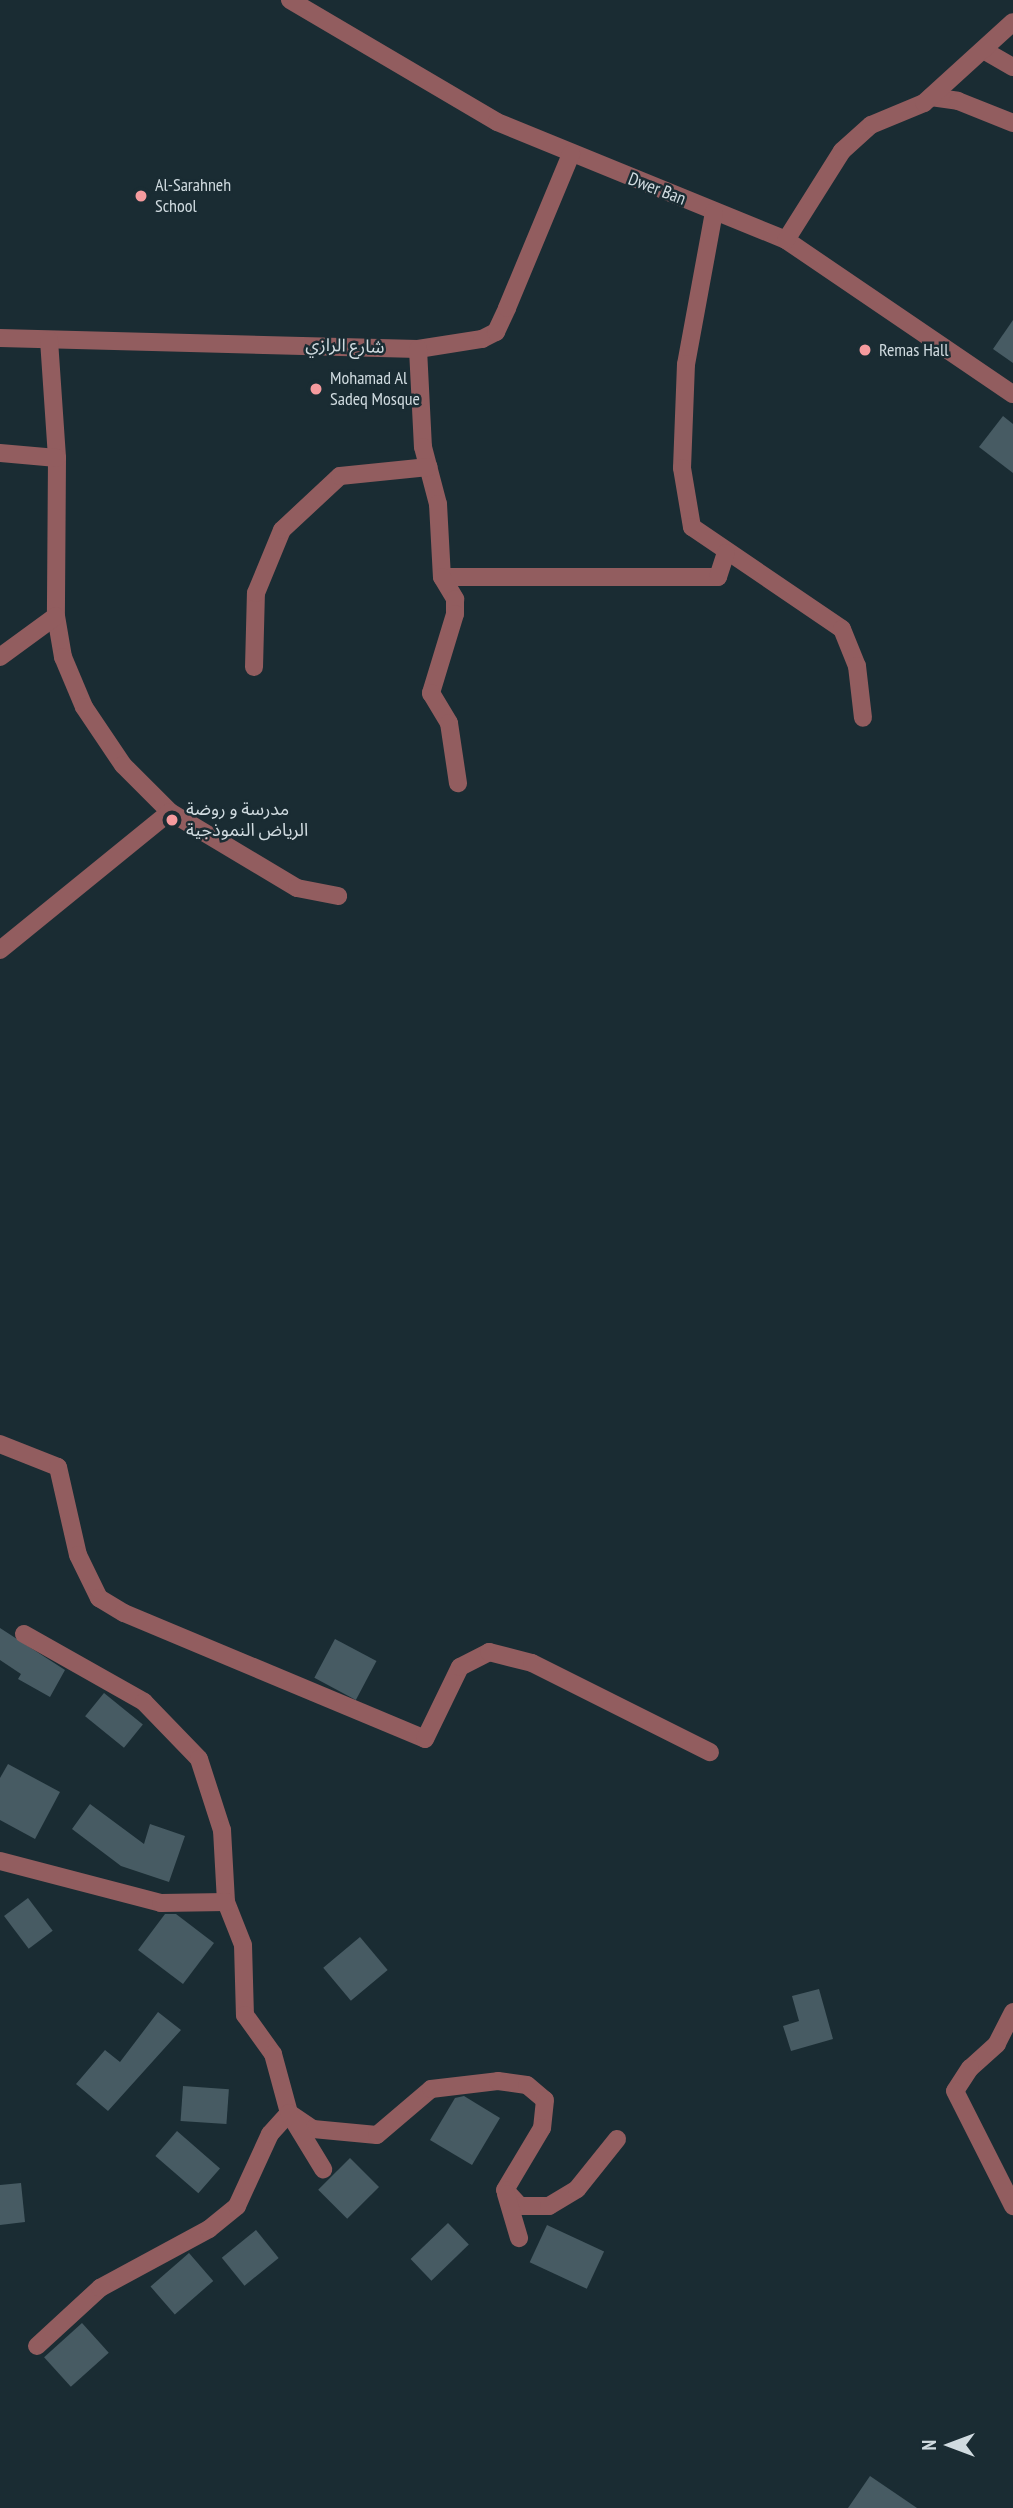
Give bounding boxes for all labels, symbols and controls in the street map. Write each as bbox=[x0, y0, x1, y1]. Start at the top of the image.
street label: Dwer Ban bbox=[625, 168, 689, 210]
place label: Al-Sarahneh School bbox=[155, 175, 231, 218]
marker: Al-Sarahneh School bbox=[133, 188, 149, 204]
street label: شارع الرازي bbox=[305, 334, 385, 358]
place label: Remas Hall bbox=[879, 339, 948, 361]
marker: Remas Hall bbox=[857, 342, 873, 358]
place label: Mohamad Al Sadeq Mosque bbox=[330, 368, 420, 410]
marker: Mohamad Al Sadeq Mosque bbox=[308, 381, 324, 397]
place label: مدرسة و روضة الرياض النموذجية bbox=[186, 799, 308, 842]
marker: مدرسة و روضة الرياض النموذجية bbox=[164, 812, 180, 828]
north arrow bbox=[915, 2410, 985, 2480]
text: N bbox=[917, 2440, 941, 2450]

